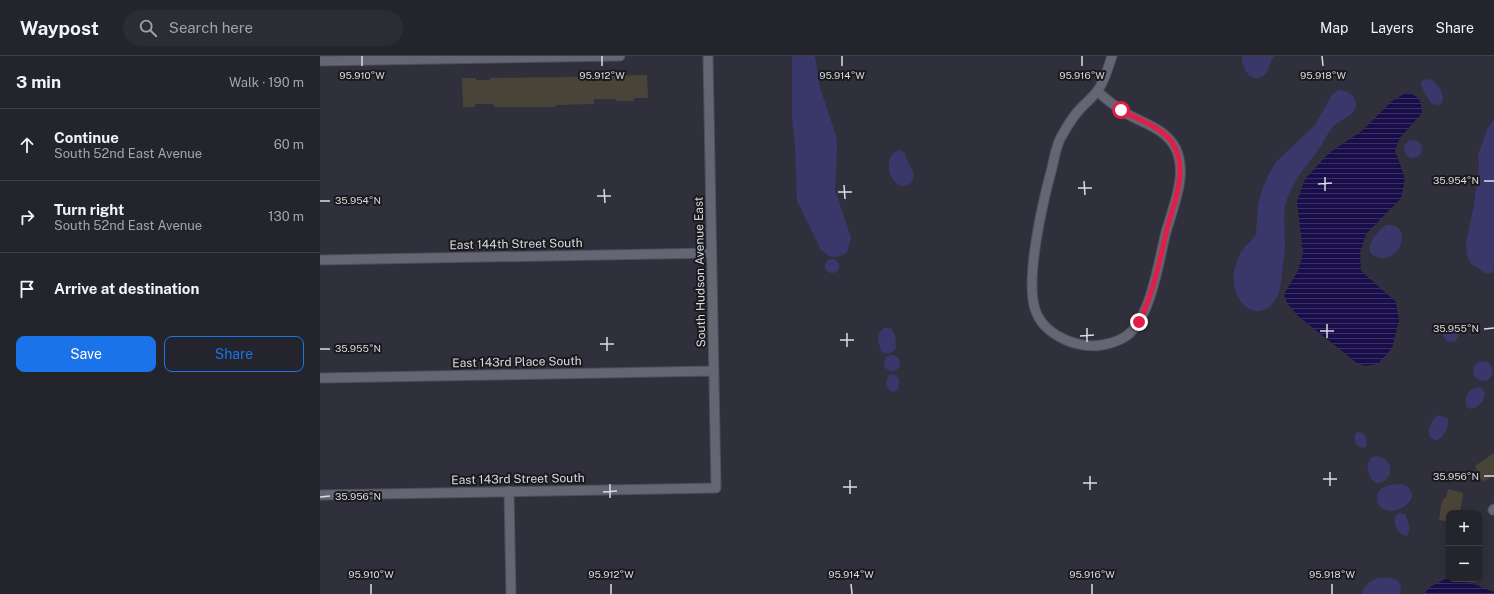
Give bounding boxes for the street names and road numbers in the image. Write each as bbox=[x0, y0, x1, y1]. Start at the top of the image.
street label: South Hudson Avenue East bbox=[692, 196, 708, 348]
street label: East 144th Street South bbox=[449, 236, 583, 252]
street label: East 143rd Place South bbox=[452, 354, 582, 370]
street label: East 143rd Street South bbox=[451, 471, 585, 487]

